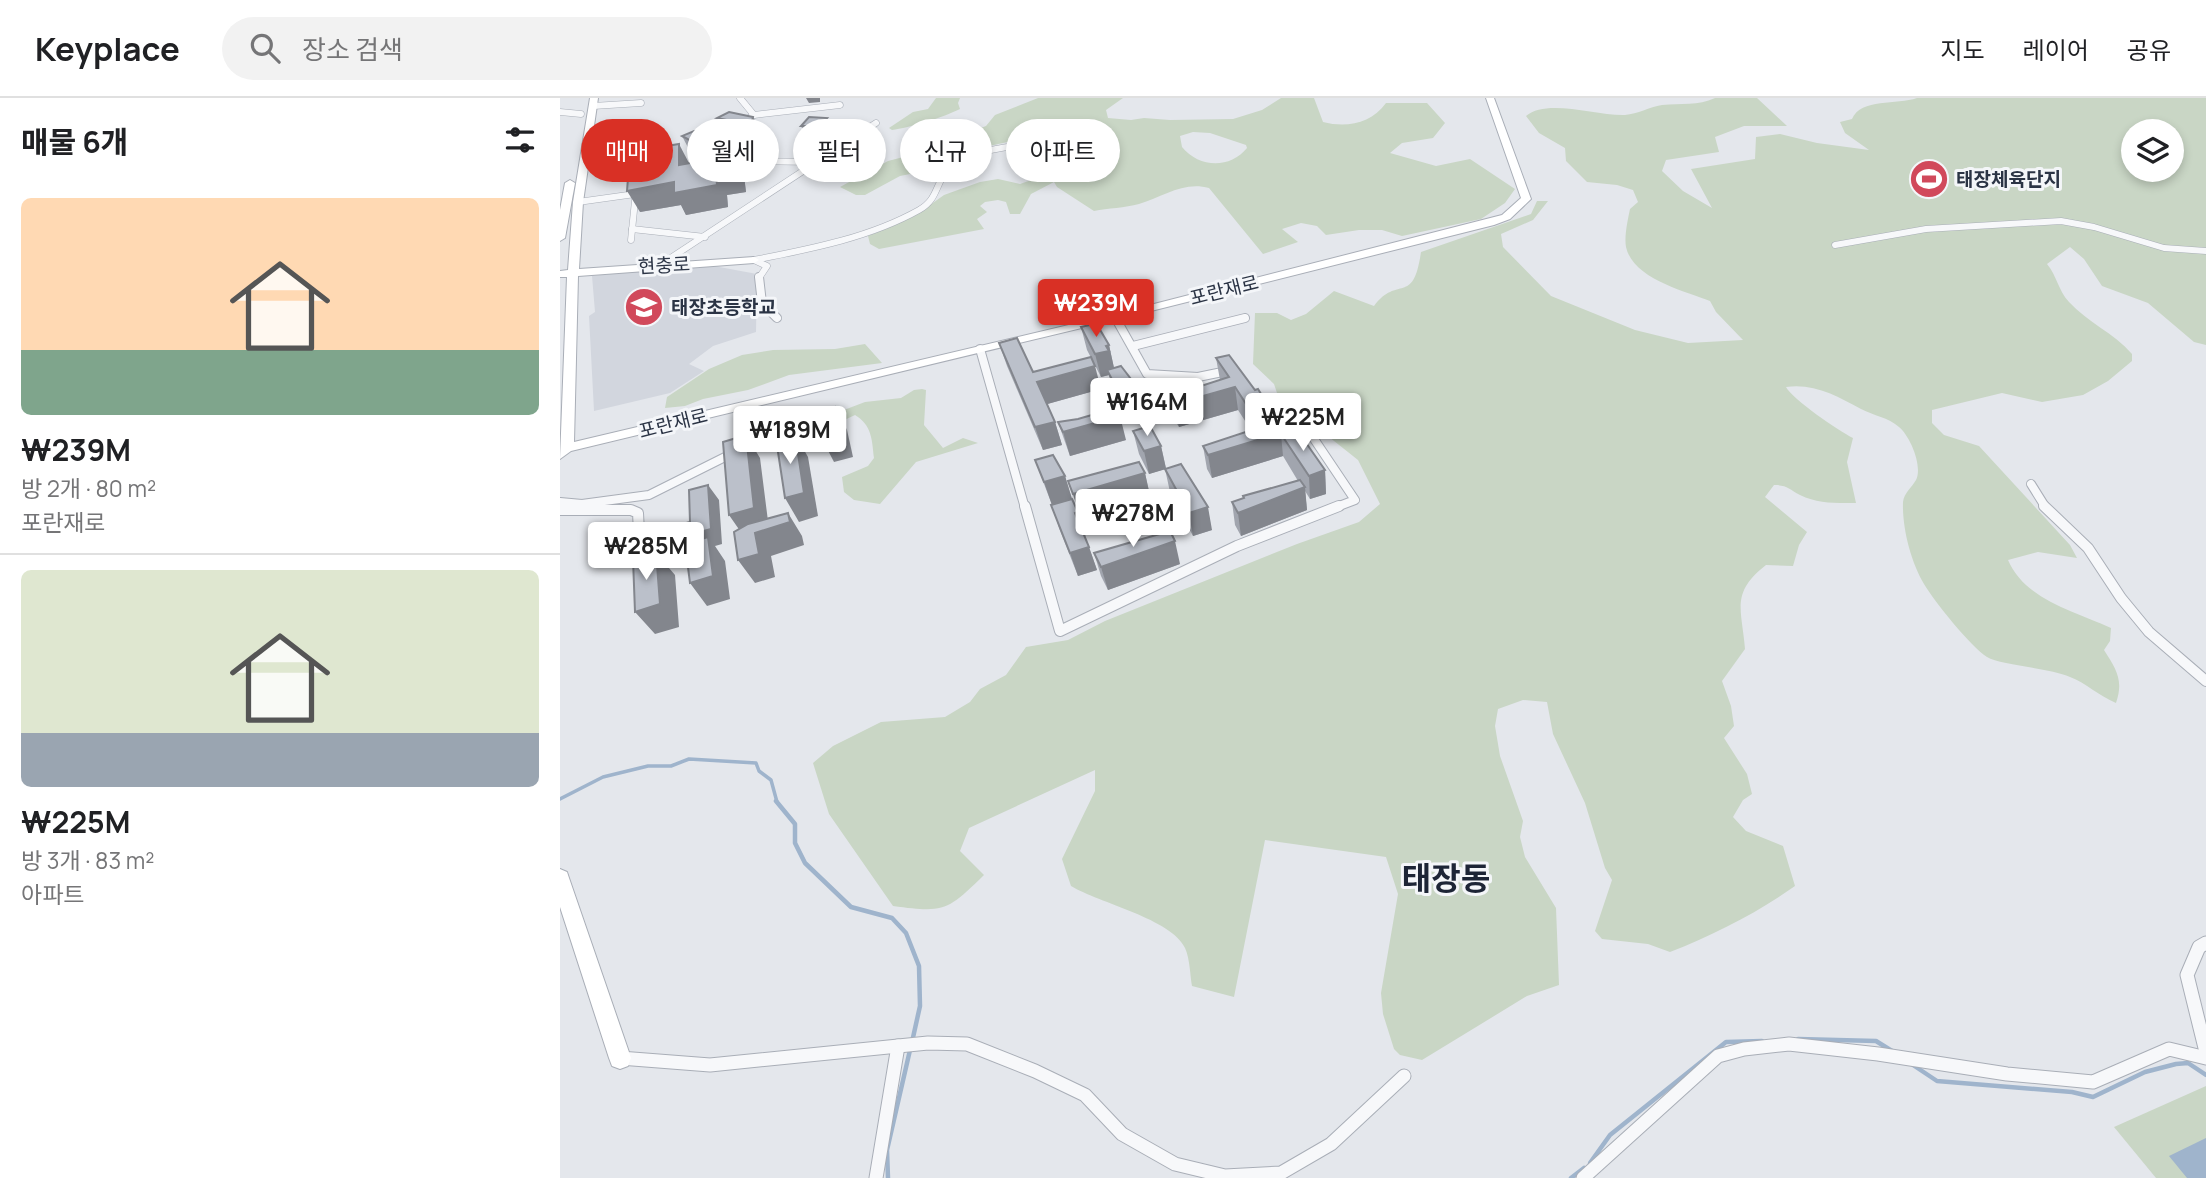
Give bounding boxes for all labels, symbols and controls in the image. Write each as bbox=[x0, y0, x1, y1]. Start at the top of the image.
search box bbox=[222, 17, 712, 80]
text: Keyplace bbox=[35, 26, 180, 71]
icon: search bbox=[246, 29, 284, 67]
text: 장소 검색 bbox=[302, 31, 403, 67]
text: 지도 bbox=[1940, 33, 1985, 66]
text: 레이어 bbox=[2023, 33, 2089, 66]
text: 공유 bbox=[2127, 33, 2171, 66]
chip: 매매 bbox=[581, 119, 673, 182]
chip: 월세 bbox=[687, 119, 779, 182]
chip: 필터 bbox=[793, 119, 886, 182]
chip: 신규 bbox=[900, 119, 992, 182]
chip: 아파트 bbox=[1006, 119, 1120, 182]
map controls bbox=[2121, 119, 2184, 182]
button: layers bbox=[2121, 119, 2184, 182]
text: 매물 6개 bbox=[21, 121, 128, 162]
icon: filters bbox=[501, 121, 539, 159]
sports icon: 태장체육단지 bbox=[1908, 158, 1950, 200]
place label: 태장체육단지 bbox=[1956, 166, 2061, 192]
icon: home bbox=[217, 243, 343, 369]
street label: 현충로 bbox=[637, 251, 691, 279]
street label: 포란재로 bbox=[1187, 269, 1261, 311]
pin: ₩239M bbox=[1047, 280, 1145, 339]
school or university icon: 태장초등학교 bbox=[623, 286, 665, 328]
text: ₩239M bbox=[1054, 286, 1138, 318]
place label: 태장초등학교 bbox=[671, 294, 776, 320]
pin: ₩164M bbox=[1098, 378, 1196, 438]
text: ₩164M bbox=[1106, 385, 1188, 417]
pin: ₩225M bbox=[1254, 394, 1352, 453]
text: ₩225M bbox=[1261, 400, 1345, 432]
street label: 포란재로 bbox=[636, 402, 710, 444]
pin: ₩189M bbox=[741, 406, 839, 466]
text: ₩189M bbox=[749, 413, 831, 445]
text: ₩239M bbox=[21, 429, 131, 470]
text: 방 2개 · 80 m² bbox=[21, 472, 156, 504]
pin: ₩278M bbox=[1084, 490, 1182, 549]
text: ₩278M bbox=[1091, 496, 1175, 528]
text: 포란재로 bbox=[21, 506, 106, 538]
pin: ₩285M bbox=[597, 522, 695, 582]
text: ₩285M bbox=[604, 529, 688, 561]
icon: home bbox=[217, 615, 343, 741]
text: ₩225M bbox=[21, 801, 130, 842]
text: 방 3개 · 83 m² bbox=[21, 844, 154, 876]
district label: 태장동 bbox=[1402, 856, 1490, 900]
text: 아파트 bbox=[21, 878, 84, 910]

